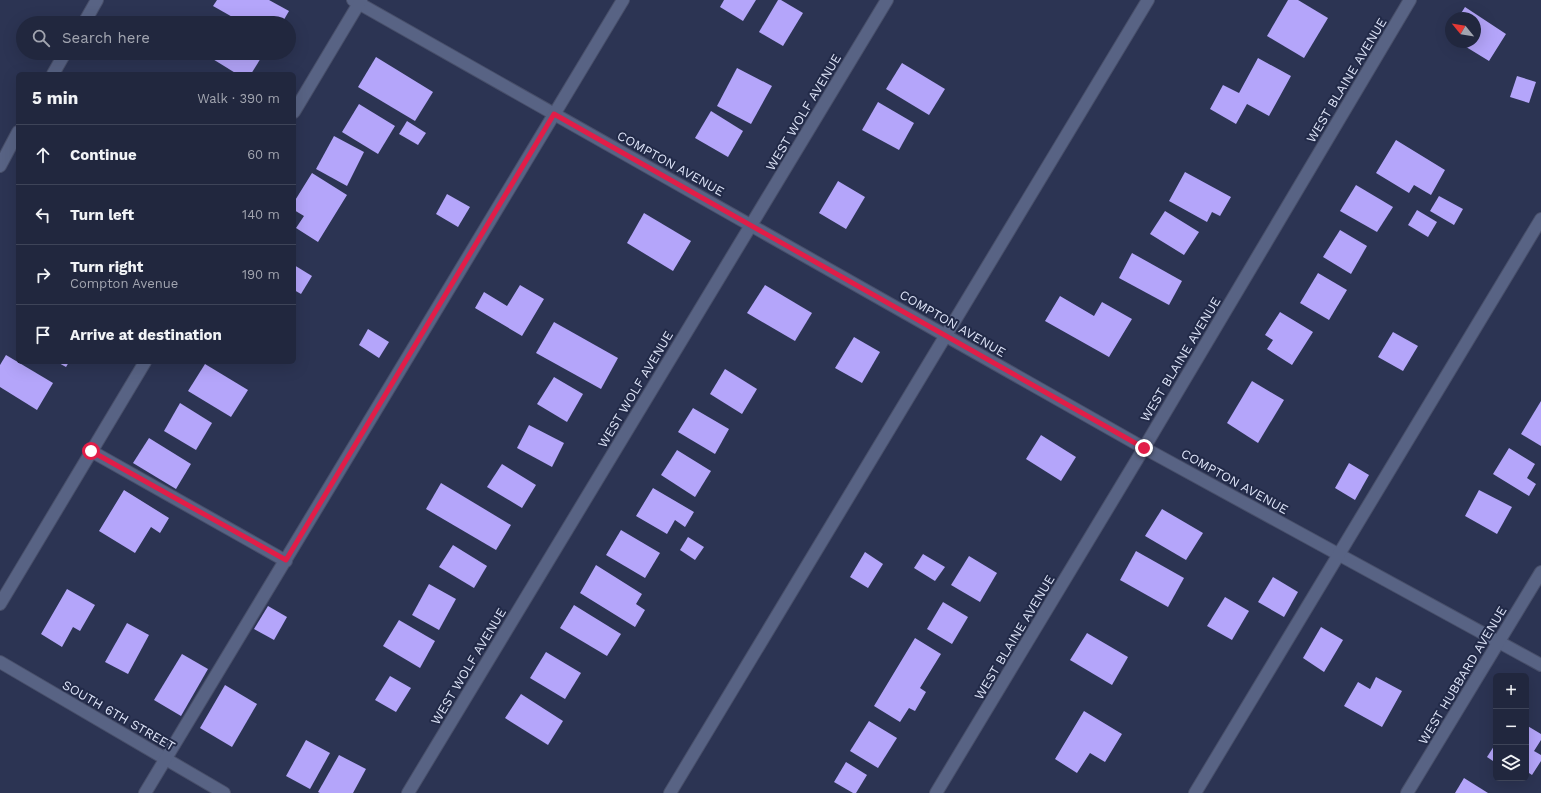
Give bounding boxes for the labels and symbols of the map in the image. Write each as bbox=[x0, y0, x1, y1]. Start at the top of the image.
north arrow bbox=[1445, 12, 1481, 48]
street label: WEST BLAINE AVENUE bbox=[1303, 15, 1390, 145]
street label: WEST WOLF AVENUE bbox=[763, 51, 844, 173]
street label: COMPTON AVENUE bbox=[615, 128, 727, 199]
street label: COMPTON AVENUE bbox=[897, 287, 1008, 360]
street label: WEST BLAINE AVENUE bbox=[1137, 294, 1224, 424]
street label: WEST WOLF AVENUE bbox=[595, 328, 676, 450]
route end bbox=[1135, 439, 1153, 457]
route start bbox=[82, 442, 100, 460]
street label: COMPTON AVENUE bbox=[1179, 446, 1291, 517]
street label: WEST BLAINE AVENUE bbox=[971, 572, 1058, 702]
street label: WEST HUBBARD AVENUE bbox=[1415, 604, 1510, 747]
street label: WEST WOLF AVENUE bbox=[428, 605, 509, 727]
street label: SOUTH 6TH STREET bbox=[60, 677, 178, 754]

